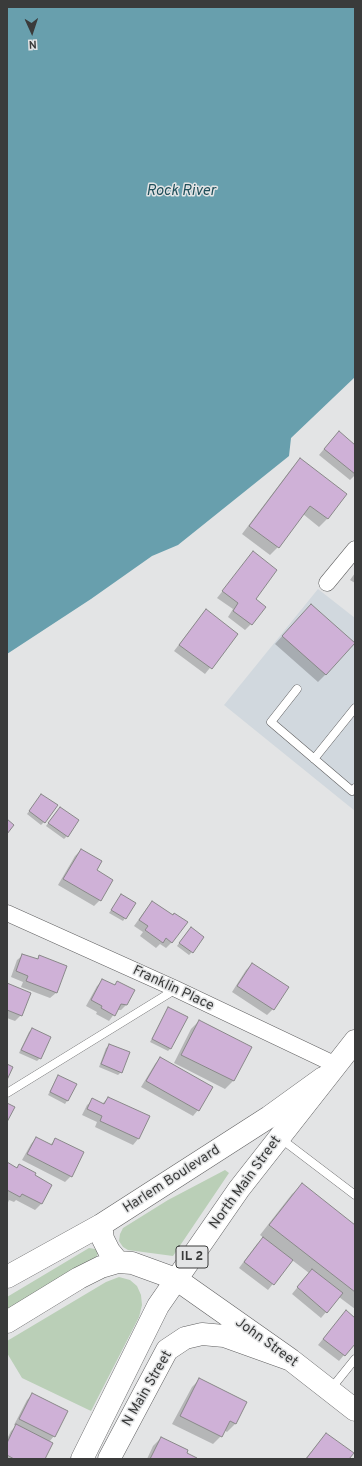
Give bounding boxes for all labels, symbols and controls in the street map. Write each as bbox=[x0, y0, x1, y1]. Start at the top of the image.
north arrow bbox=[12, 12, 52, 52]
text: N bbox=[28, 37, 37, 51]
water label: Rock River bbox=[146, 183, 216, 201]
street label: Franklin Place bbox=[130, 963, 216, 1015]
street label: North Main Street bbox=[207, 1133, 285, 1233]
street label: Harlem Boulevard bbox=[120, 1142, 224, 1218]
road number: IL 2 bbox=[176, 1246, 208, 1268]
street label: John Street bbox=[231, 1315, 301, 1371]
street label: N Main Street bbox=[120, 1348, 176, 1430]

